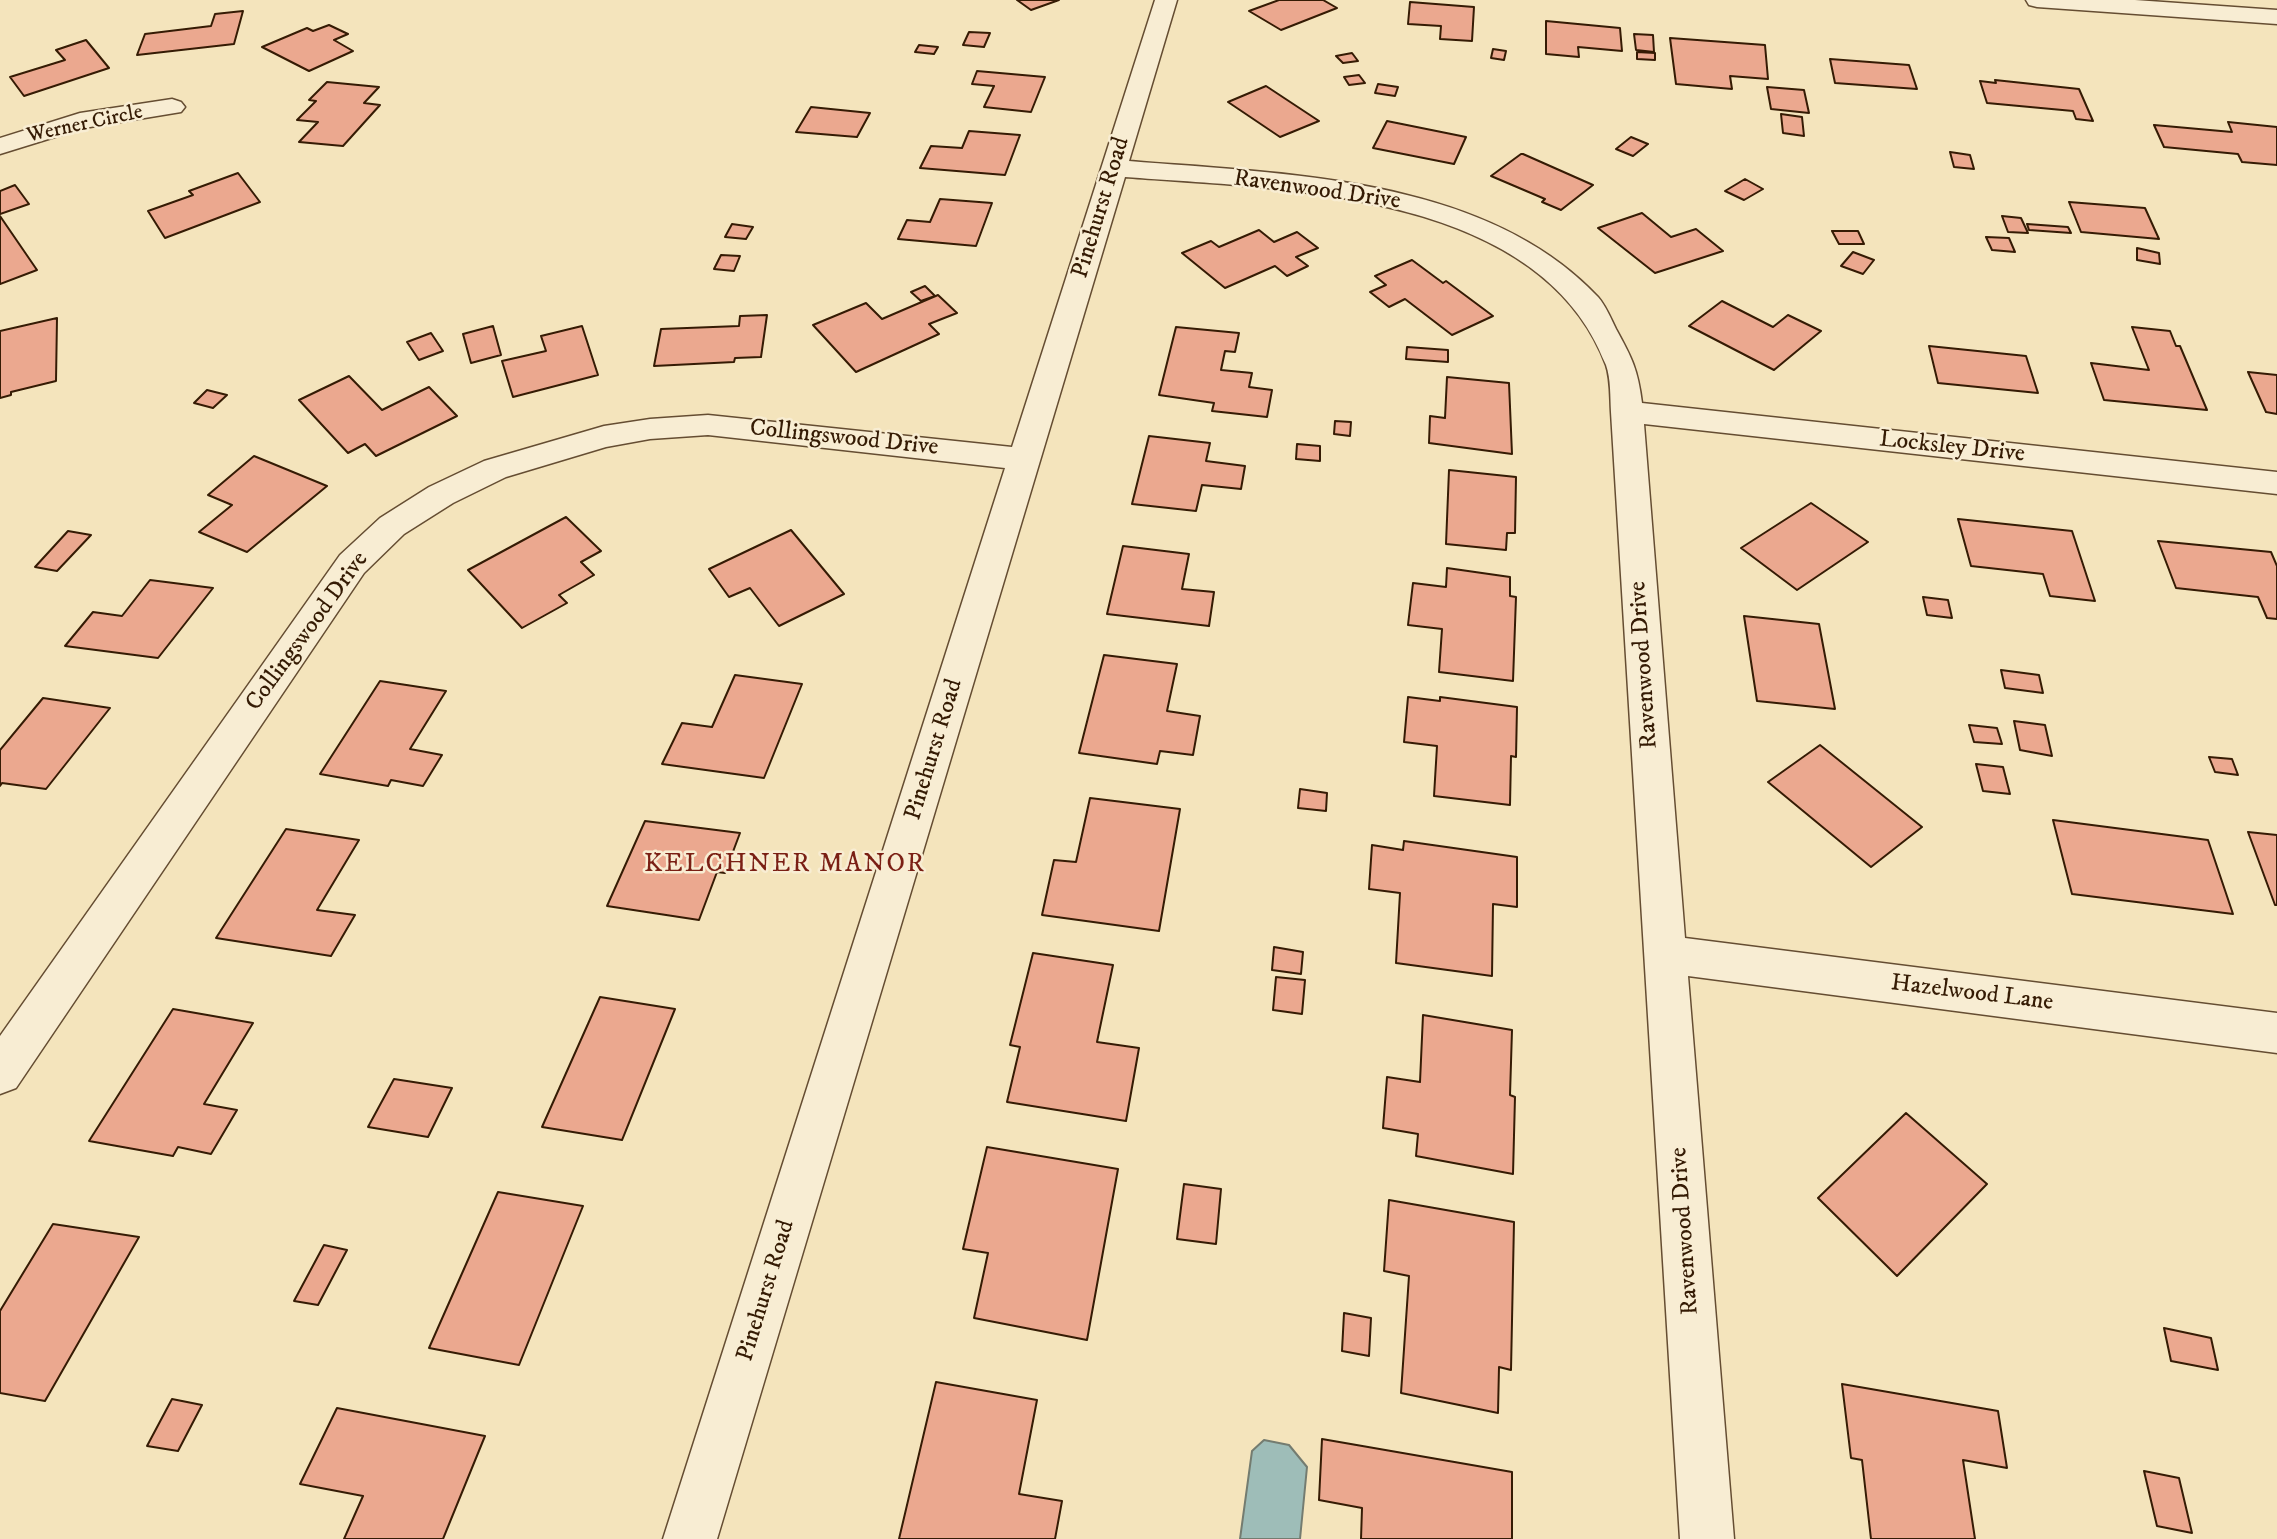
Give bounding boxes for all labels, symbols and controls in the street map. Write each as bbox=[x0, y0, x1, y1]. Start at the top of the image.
street label: Werner Circle bbox=[25, 100, 145, 150]
street label: Pinehurst Road bbox=[1067, 134, 1137, 282]
street label: Ravenwood Drive bbox=[1232, 165, 1402, 217]
street label: Collingswood Drive bbox=[748, 415, 940, 463]
street label: Locksley Drive bbox=[1878, 426, 2026, 470]
street label: Collingswood Drive bbox=[241, 547, 375, 717]
street label: Ravenwood Drive bbox=[1625, 580, 1665, 750]
street label: Pinehurst Road bbox=[900, 676, 970, 824]
district label: KELCHNER MANOR bbox=[646, 850, 924, 882]
street label: Hazelwood Lane bbox=[1889, 970, 2055, 1018]
street label: Ravenwood Drive bbox=[1666, 1146, 1706, 1316]
street label: Pinehurst Road bbox=[732, 1217, 802, 1365]

